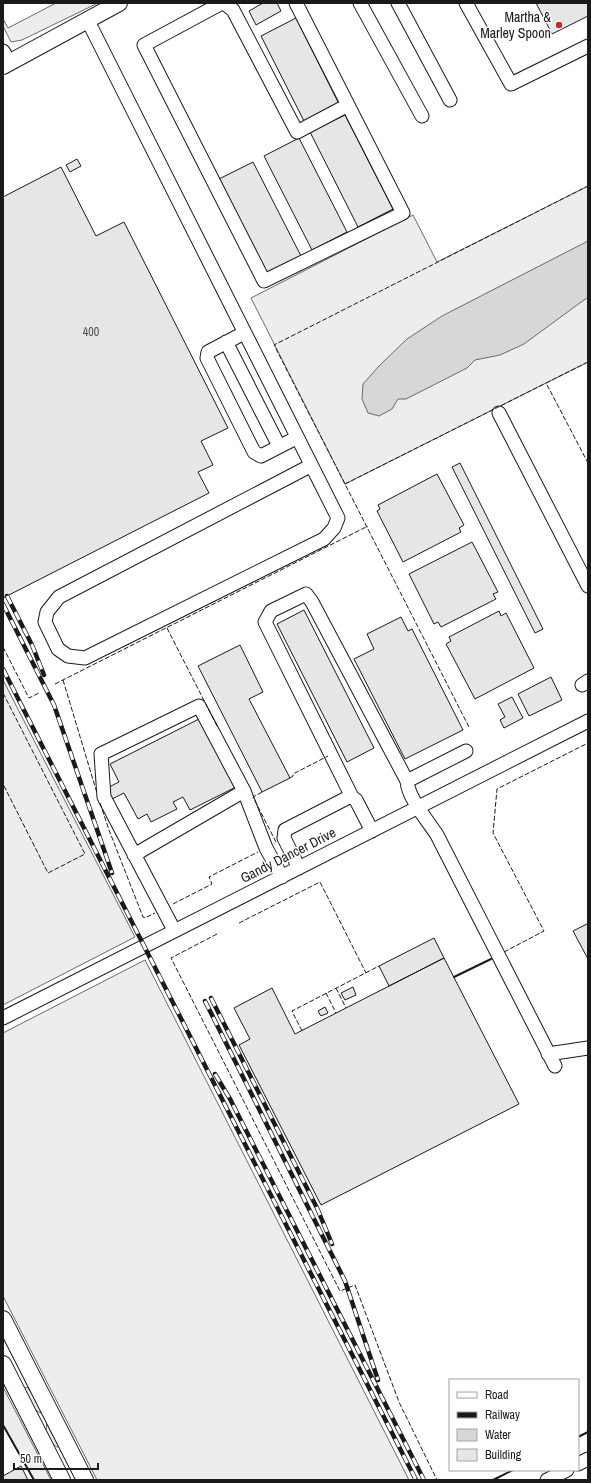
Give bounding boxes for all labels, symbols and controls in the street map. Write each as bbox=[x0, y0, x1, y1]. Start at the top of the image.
place label: Martha & Marley Spoon bbox=[480, 8, 551, 42]
marker: Martha & Marley Spoon bbox=[554, 20, 564, 30]
house number: 400 bbox=[83, 324, 99, 340]
street label: Gandy Dancer Drive bbox=[237, 823, 339, 887]
legend bbox=[449, 1379, 579, 1471]
text: Road bbox=[485, 1387, 509, 1403]
text: Railway bbox=[485, 1407, 520, 1423]
text: Water bbox=[485, 1427, 512, 1443]
scale bar bbox=[14, 1445, 98, 1471]
text: Building bbox=[485, 1447, 522, 1463]
text: 50 m bbox=[20, 1451, 42, 1467]

